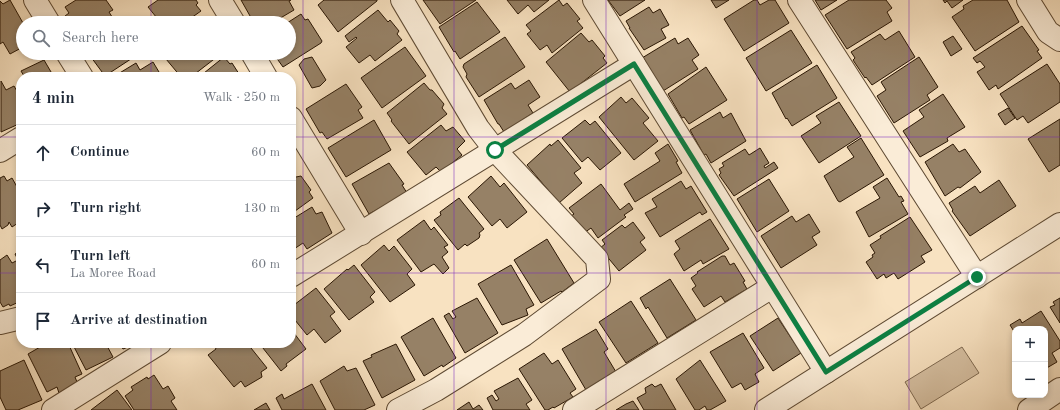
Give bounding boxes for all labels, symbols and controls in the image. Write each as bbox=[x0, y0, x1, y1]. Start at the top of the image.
search box bbox=[16, 16, 296, 60]
icon: search bbox=[30, 27, 52, 49]
text: Search here bbox=[62, 31, 139, 46]
text: 4 min bbox=[32, 90, 75, 107]
text: Walk · 250 m bbox=[203, 91, 280, 104]
route start bbox=[486, 141, 504, 159]
icon: ahead bbox=[32, 142, 54, 164]
text: Continue bbox=[70, 145, 129, 160]
text: 60 m bbox=[251, 146, 280, 159]
icon: right bbox=[32, 198, 54, 220]
text: Turn right bbox=[70, 201, 141, 216]
text: 130 m bbox=[243, 202, 280, 215]
text: Turn left bbox=[70, 249, 130, 264]
icon: left bbox=[32, 254, 54, 276]
text: 60 m bbox=[251, 258, 280, 271]
text: La Moree Road bbox=[70, 267, 156, 280]
route end bbox=[968, 268, 986, 286]
icon: arrive bbox=[32, 310, 54, 332]
text: Arrive at destination bbox=[70, 313, 208, 328]
map controls bbox=[1012, 326, 1048, 398]
button: + bbox=[1012, 326, 1048, 362]
button: − bbox=[1012, 362, 1048, 398]

